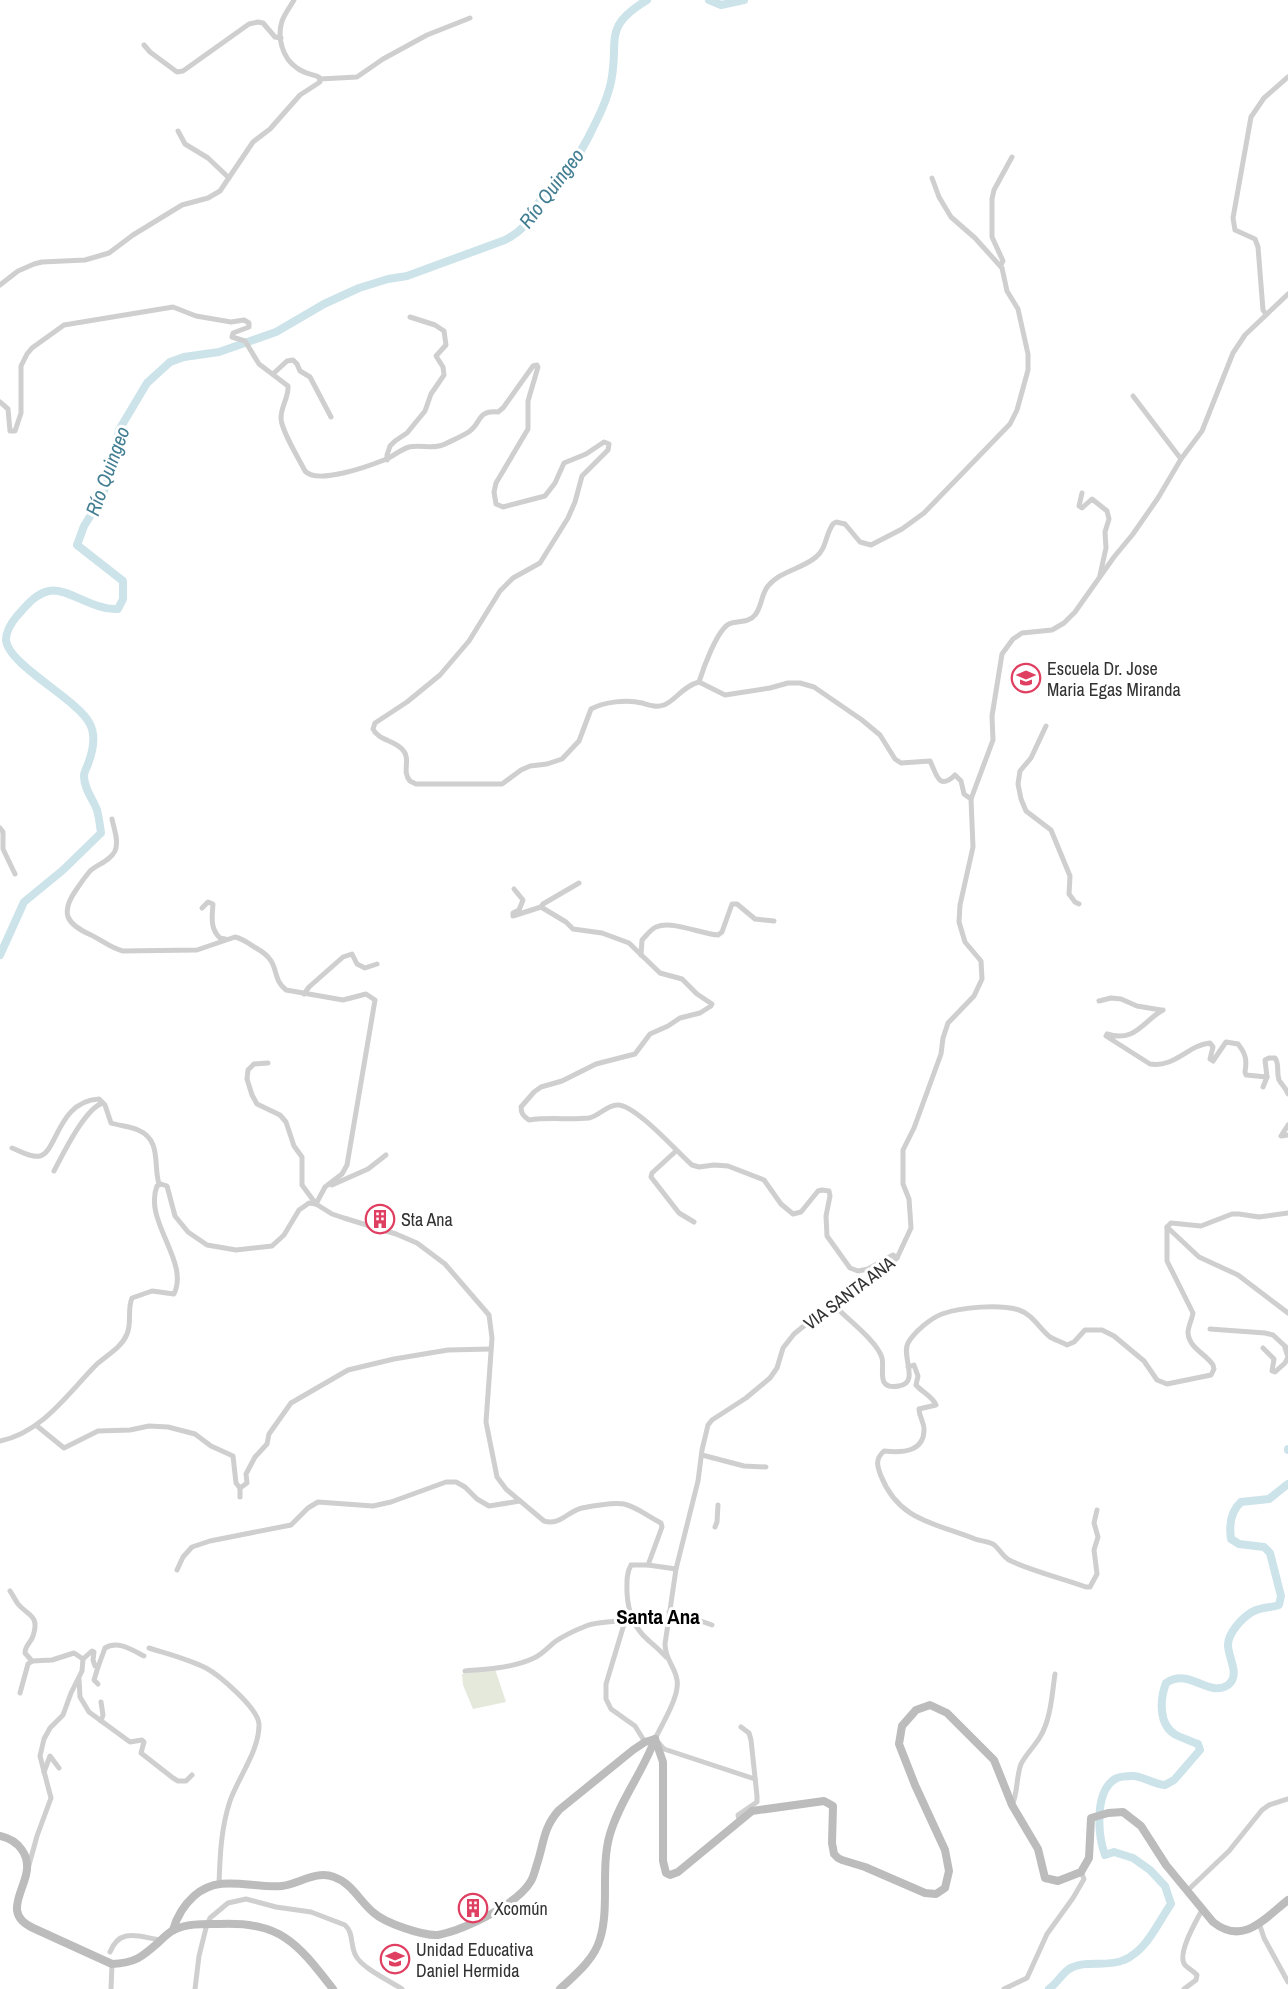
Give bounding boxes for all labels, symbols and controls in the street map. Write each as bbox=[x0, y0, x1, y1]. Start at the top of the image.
water label: Río Quingeo bbox=[512, 143, 590, 233]
water label: Río Quingeo bbox=[78, 423, 136, 519]
place label: Escuela Dr. Jose Maria Egas Miranda bbox=[1047, 656, 1181, 702]
school or university icon: Escuela Dr. Jose Maria Egas Miranda bbox=[1010, 662, 1042, 694]
building icon: Sta Ana bbox=[364, 1203, 396, 1235]
place label: Sta Ana bbox=[401, 1207, 453, 1232]
street label: VIA SANTA ANA bbox=[798, 1250, 900, 1335]
district label: Santa Ana bbox=[616, 1602, 700, 1631]
building icon: Xcomún bbox=[457, 1892, 489, 1924]
place label: Xcomún bbox=[494, 1896, 548, 1921]
place label: Unidad Educativa Daniel Hermida bbox=[416, 1937, 533, 1983]
school or university icon: Unidad Educativa Daniel Hermida bbox=[379, 1943, 411, 1975]

